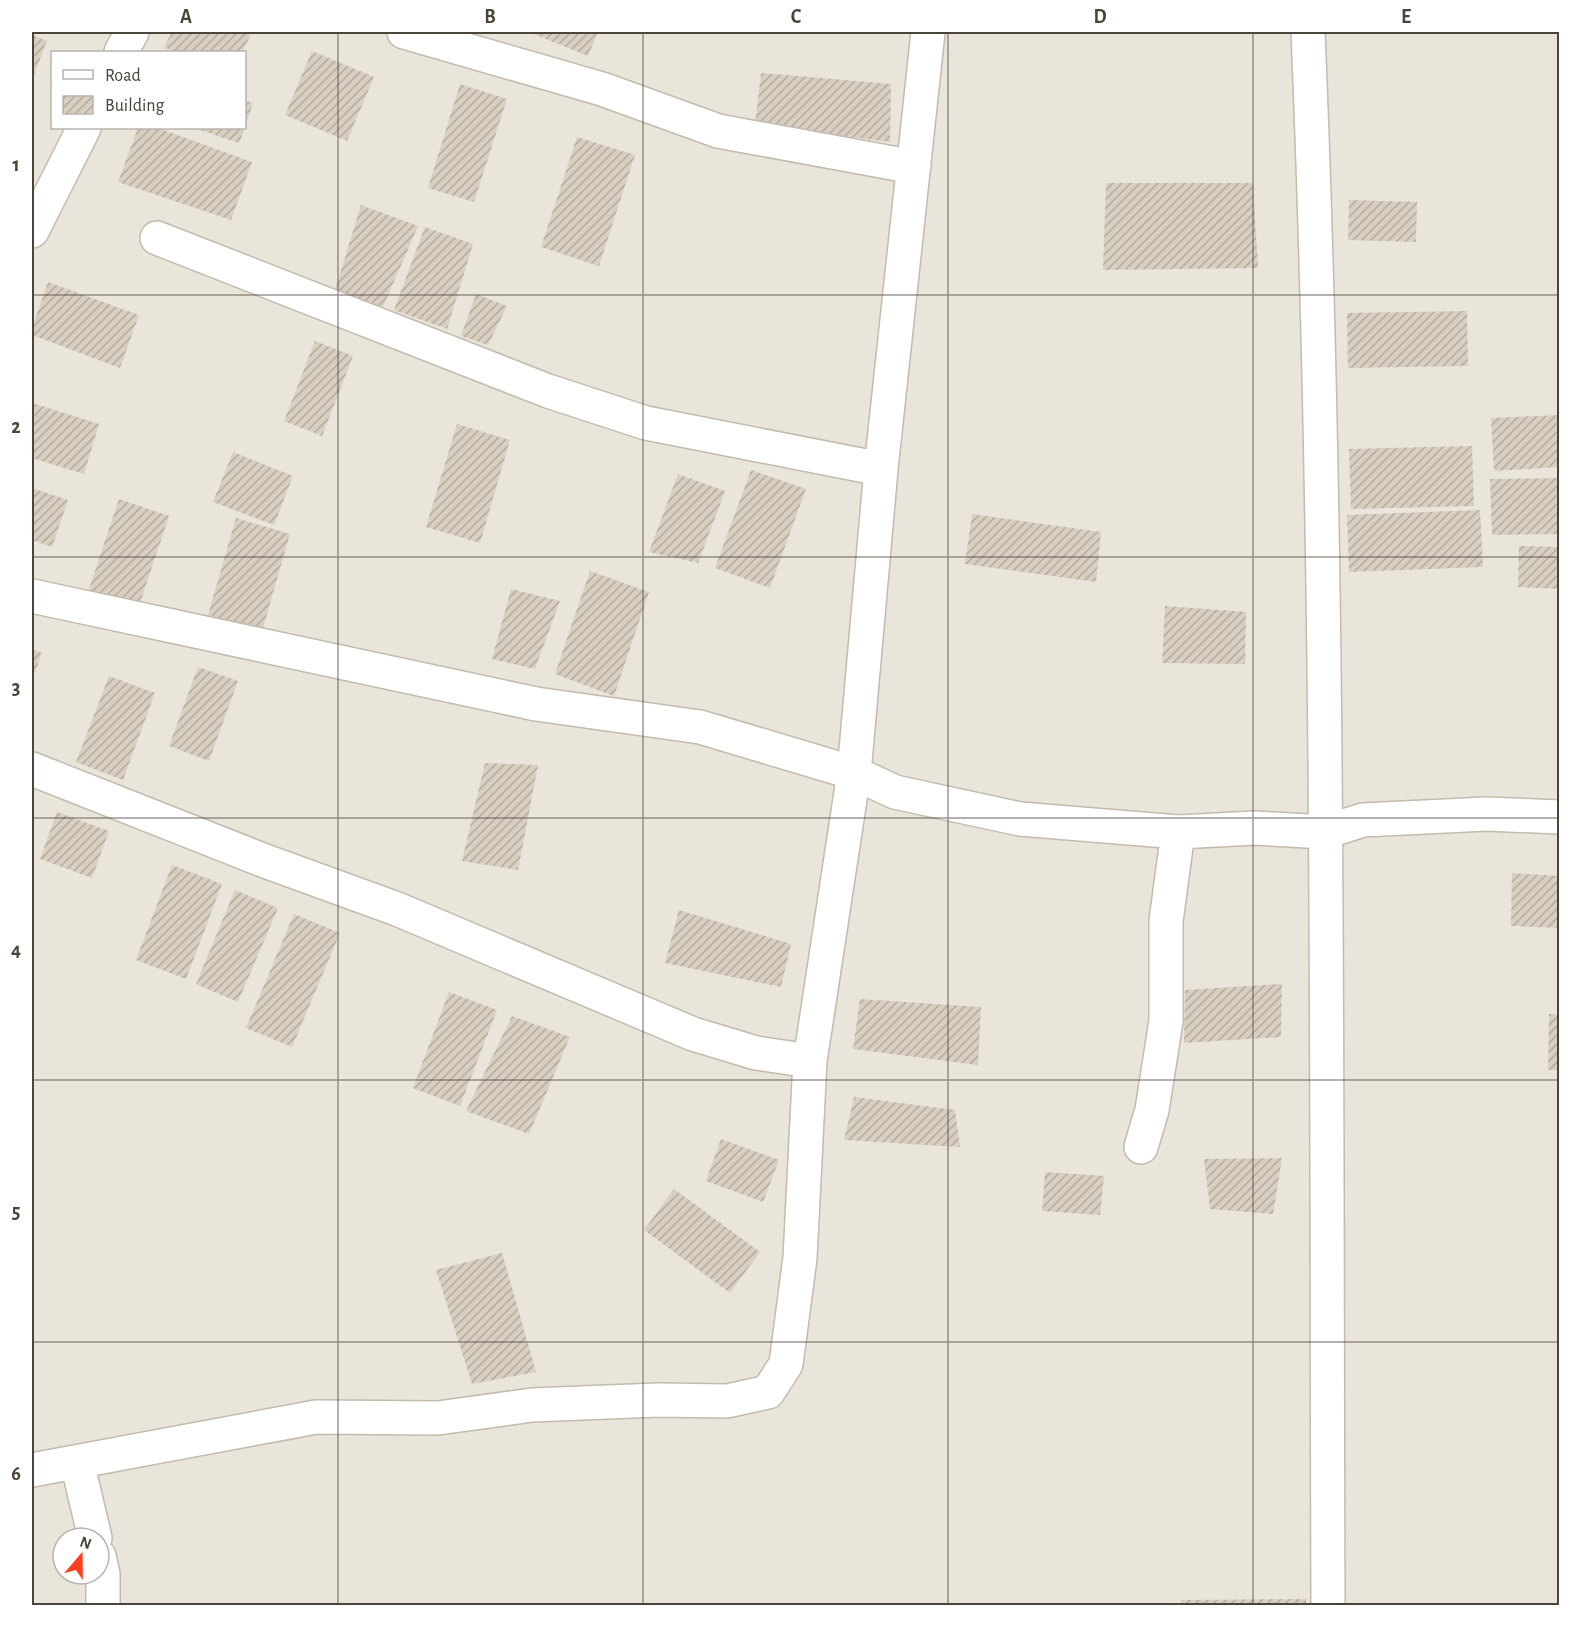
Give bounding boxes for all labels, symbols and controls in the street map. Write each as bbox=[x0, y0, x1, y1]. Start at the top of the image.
text: A bbox=[180, 7, 192, 27]
text: B bbox=[484, 7, 496, 27]
text: C bbox=[791, 7, 802, 27]
text: D bbox=[1093, 7, 1107, 27]
text: E bbox=[1401, 7, 1411, 27]
legend bbox=[51, 51, 246, 129]
text: Road bbox=[105, 67, 141, 85]
text: Building bbox=[105, 97, 165, 115]
text: 1 bbox=[12, 155, 20, 175]
text: 2 bbox=[11, 417, 21, 437]
text: 3 bbox=[12, 678, 20, 698]
text: 4 bbox=[11, 940, 21, 960]
text: 5 bbox=[12, 1202, 20, 1222]
text: 6 bbox=[11, 1464, 21, 1484]
north arrow bbox=[51, 1526, 111, 1586]
text: N bbox=[78, 1533, 94, 1552]

